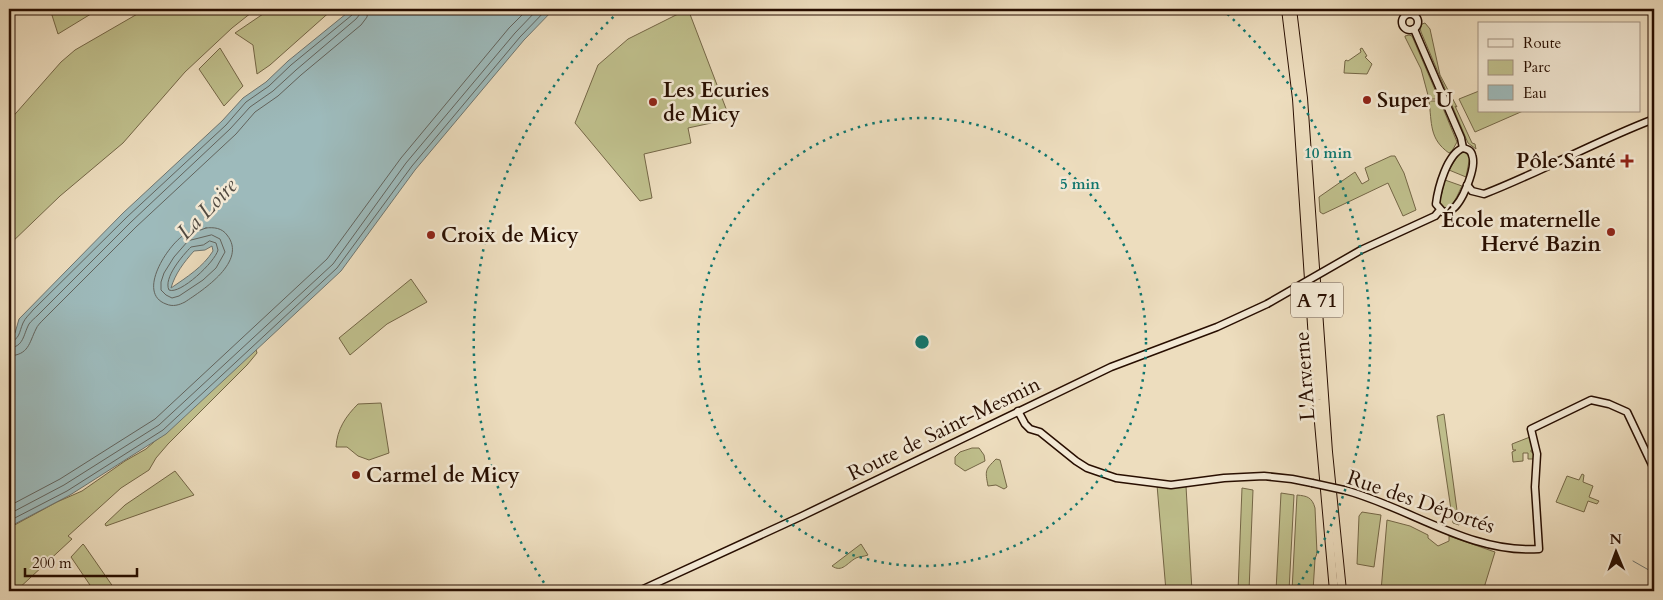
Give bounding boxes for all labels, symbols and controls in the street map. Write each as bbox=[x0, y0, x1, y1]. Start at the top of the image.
legend bbox=[1478, 22, 1640, 112]
text: Route bbox=[1523, 33, 1561, 53]
text: Parc bbox=[1523, 57, 1551, 77]
place label: Les Ecuries de Micy bbox=[663, 76, 769, 129]
text: Eau bbox=[1523, 83, 1547, 103]
place label: Super U bbox=[1377, 86, 1453, 115]
marker: Super U bbox=[1361, 94, 1373, 106]
marker: Les Ecuries de Micy bbox=[647, 96, 659, 108]
text: 10 min bbox=[1304, 143, 1352, 163]
place label: Pôle Santé bbox=[1516, 147, 1616, 176]
marker: Pôle Santé bbox=[1620, 154, 1634, 168]
water label: La Loire bbox=[170, 171, 244, 246]
text: 5 min bbox=[1060, 174, 1100, 194]
place label: École maternelle Hervé Bazin bbox=[1441, 206, 1602, 259]
place label: Croix de Micy bbox=[441, 221, 579, 250]
marker: École maternelle Hervé Bazin bbox=[1605, 226, 1617, 238]
marker: Croix de Micy bbox=[425, 229, 437, 241]
road number: A 71 bbox=[1291, 282, 1343, 318]
street label: L'Arverne bbox=[1287, 330, 1323, 422]
centre of rings bbox=[913, 333, 931, 351]
street label: Route de Saint-Mesmin bbox=[843, 370, 1045, 488]
place label: Carmel de Micy bbox=[366, 461, 520, 490]
street label: Rue des Déportés bbox=[1343, 463, 1499, 541]
marker: Carmel de Micy bbox=[350, 469, 362, 481]
north arrow bbox=[1590, 528, 1640, 578]
text: N bbox=[1610, 530, 1622, 549]
scale bar bbox=[25, 545, 138, 577]
text: 200 m bbox=[32, 553, 72, 573]

